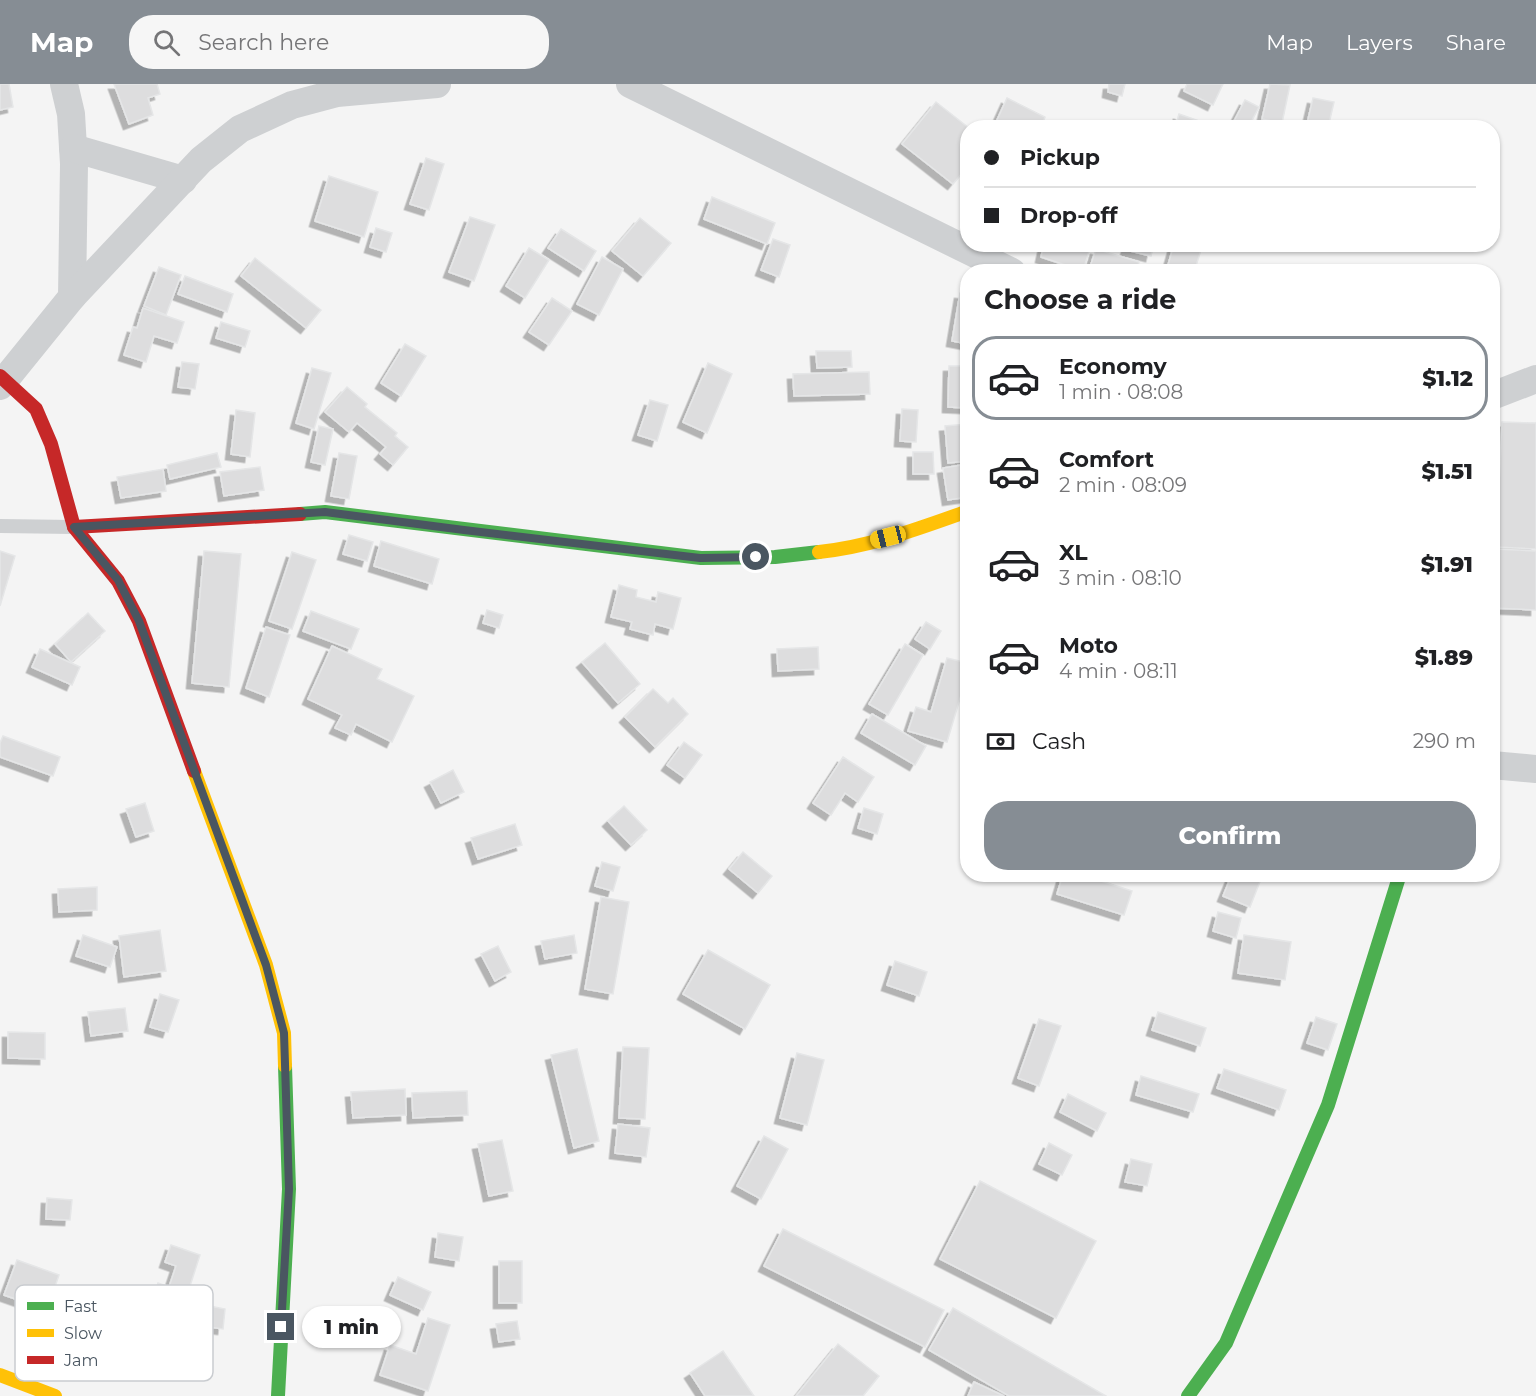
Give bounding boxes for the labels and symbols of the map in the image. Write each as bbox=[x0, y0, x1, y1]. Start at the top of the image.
car bbox=[868, 524, 908, 550]
route start bbox=[742, 543, 769, 570]
legend bbox=[15, 1285, 213, 1381]
text: Fast bbox=[64, 1297, 98, 1316]
callout: 1 min bbox=[302, 1306, 401, 1348]
route end bbox=[267, 1313, 294, 1340]
text: Slow bbox=[64, 1324, 102, 1343]
text: Jam bbox=[63, 1351, 98, 1370]

